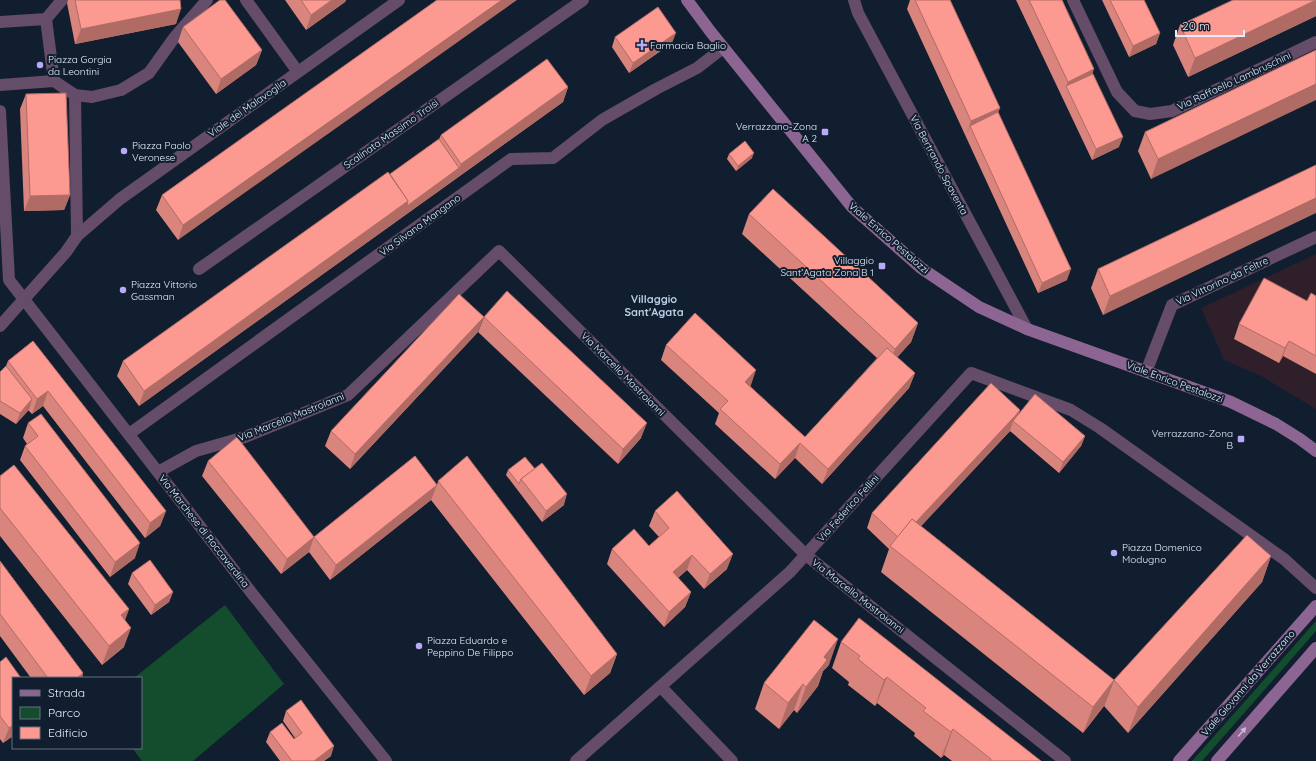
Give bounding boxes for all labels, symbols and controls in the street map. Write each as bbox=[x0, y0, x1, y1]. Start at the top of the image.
scale bar bbox=[1176, 12, 1244, 38]
text: 20 m bbox=[1182, 18, 1210, 33]
place label: Farmacia Baglio bbox=[650, 39, 726, 52]
marker: Farmacia Baglio bbox=[637, 40, 647, 50]
street label: Via Raffaello Lambruschini bbox=[1175, 49, 1293, 113]
place label: Piazza Gorgia da Leontini bbox=[48, 53, 112, 78]
marker: Piazza Gorgia da Leontini bbox=[35, 60, 45, 70]
street label: Viale dei Malavoglia bbox=[205, 76, 289, 140]
street label: Scalinata Massimo Troisi bbox=[341, 96, 441, 172]
street label: Via Bertrando Spaventa bbox=[907, 113, 971, 217]
place label: Verrazzano-Zona A 2 bbox=[736, 120, 817, 145]
marker: Verrazzano-Zona A 2 bbox=[820, 127, 830, 137]
place label: Piazza Paolo Veronese bbox=[132, 139, 191, 164]
marker: Piazza Paolo Veronese bbox=[119, 146, 129, 156]
street label: Via Silvana Mangano bbox=[377, 191, 463, 259]
street label: Viale Enrico Pestalozzi bbox=[846, 200, 932, 276]
place label: Villaggio Sant'Agata Zona B 1 bbox=[780, 254, 874, 279]
street label: Via Vittorino da Feltre bbox=[1174, 254, 1271, 308]
marker: Villaggio Sant'Agata Zona B 1 bbox=[877, 261, 887, 271]
place label: Piazza Vittorio Gassman bbox=[131, 278, 197, 303]
marker: Piazza Vittorio Gassman bbox=[118, 285, 128, 295]
district label: Villaggio Sant'Agata bbox=[624, 292, 684, 319]
street label: Via Marcello Mastroianni bbox=[578, 329, 668, 419]
street label: Viale Enrico Pestalozzi bbox=[1125, 358, 1225, 406]
street label: Via Marcello Mastroianni bbox=[236, 390, 346, 444]
place label: Verrazzano-Zona B bbox=[1152, 427, 1233, 452]
marker: Verrazzano-Zona B bbox=[1236, 434, 1246, 444]
street label: Via Marchese di Roccaverdina bbox=[156, 472, 252, 590]
street label: Via Federico Fellini bbox=[814, 472, 882, 544]
place label: Piazza Domenico Modugno bbox=[1122, 541, 1202, 566]
marker: Piazza Domenico Modugno bbox=[1109, 548, 1119, 558]
street label: Via Marcello Mastroianni bbox=[809, 556, 907, 636]
street label: Viale Giovanni da Verrazzano bbox=[1198, 627, 1298, 739]
place label: Piazza Eduardo e Peppino De Filippo bbox=[427, 634, 513, 659]
marker: Piazza Eduardo e Peppino De Filippo bbox=[414, 641, 424, 651]
legend bbox=[12, 677, 142, 749]
text: Strada bbox=[48, 685, 85, 700]
text: Parco bbox=[48, 705, 80, 720]
text: Edificio bbox=[48, 725, 88, 740]
one-way arrow bbox=[1238, 726, 1247, 737]

